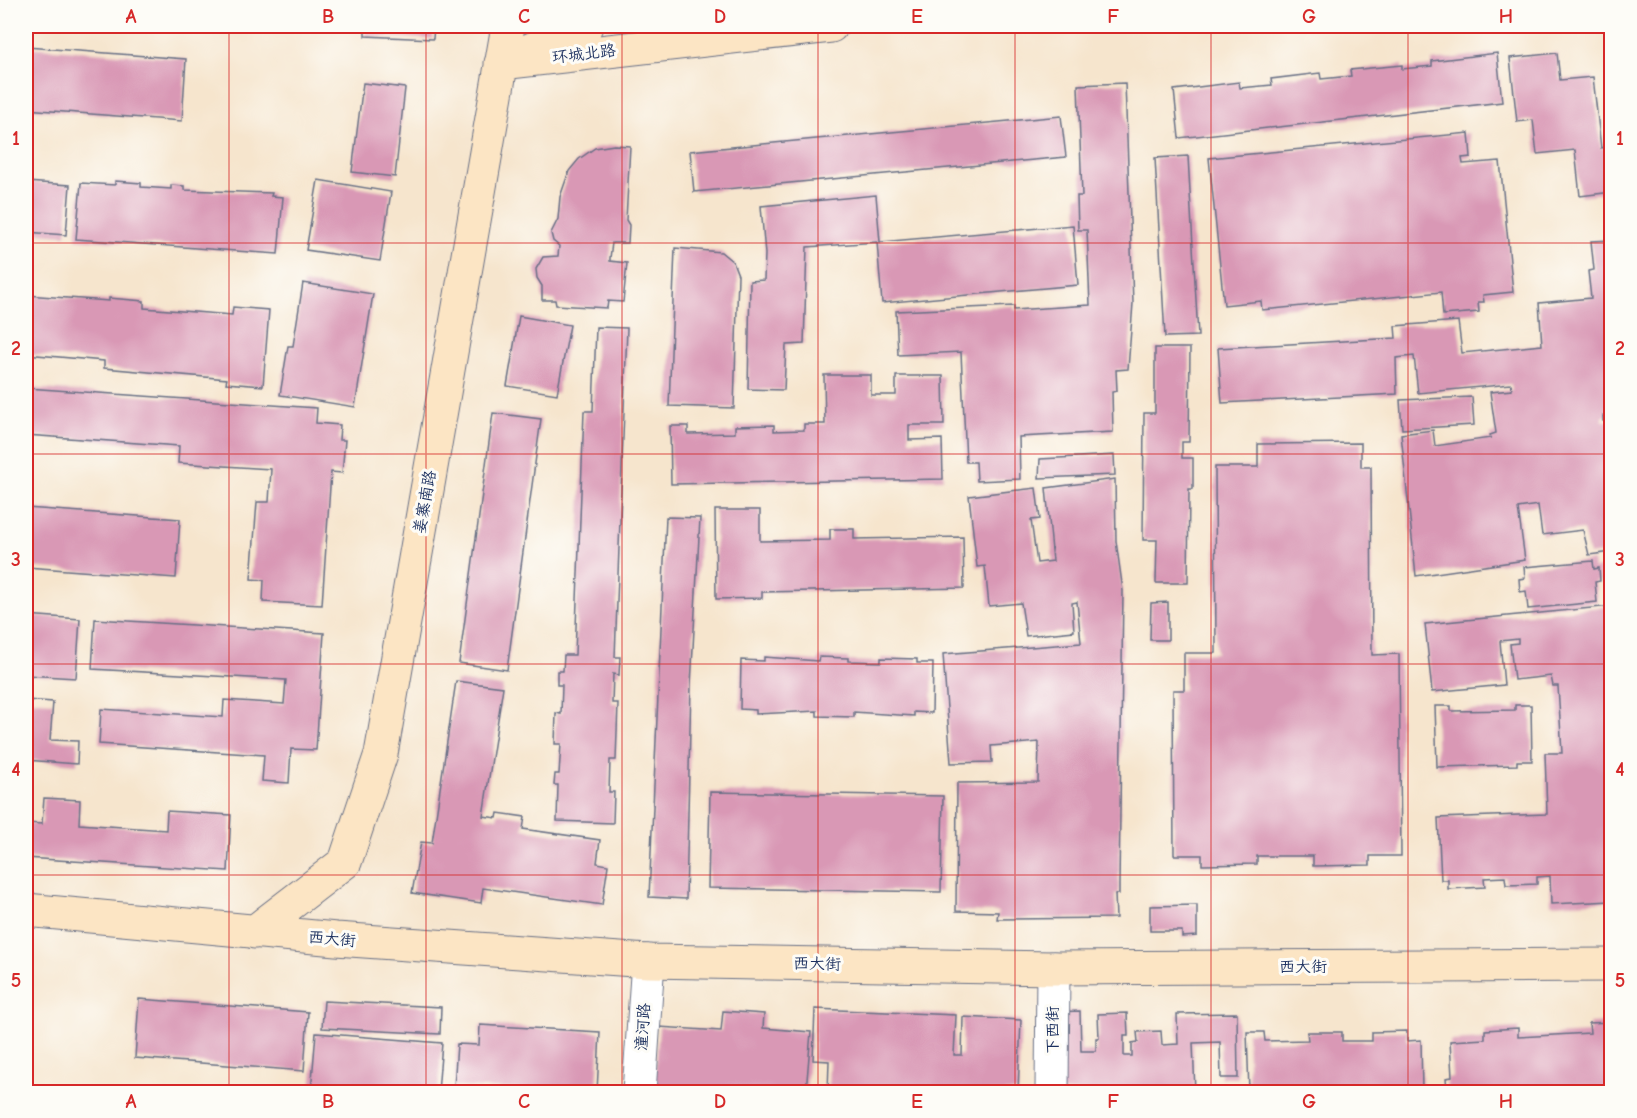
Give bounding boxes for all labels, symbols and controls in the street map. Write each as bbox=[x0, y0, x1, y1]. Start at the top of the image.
text: A bbox=[125, 5, 137, 28]
text: B bbox=[322, 5, 334, 28]
text: C bbox=[518, 5, 530, 28]
text: D bbox=[714, 5, 726, 28]
text: E bbox=[911, 5, 923, 28]
text: F bbox=[1107, 5, 1119, 28]
text: G bbox=[1302, 5, 1316, 28]
text: H bbox=[1499, 5, 1513, 28]
street label: 环城北路 bbox=[551, 41, 617, 67]
text: 1 bbox=[12, 127, 20, 150]
text: 1 bbox=[1616, 127, 1624, 150]
text: 2 bbox=[11, 337, 21, 360]
text: 2 bbox=[1615, 337, 1625, 360]
street label: 姜寨南路 bbox=[411, 469, 439, 535]
text: 3 bbox=[11, 548, 21, 571]
text: 3 bbox=[1615, 548, 1625, 571]
text: 4 bbox=[11, 758, 21, 781]
text: 4 bbox=[1615, 758, 1625, 781]
street label: 西大街 bbox=[307, 928, 357, 950]
street label: 西大街 bbox=[793, 955, 841, 973]
street label: 西大街 bbox=[1279, 958, 1327, 976]
text: 5 bbox=[11, 969, 21, 992]
text: 5 bbox=[1615, 969, 1625, 992]
street label: 潼河路 bbox=[632, 1002, 654, 1052]
street label: 下西街 bbox=[1044, 1006, 1062, 1054]
text: A bbox=[125, 1090, 137, 1113]
text: B bbox=[322, 1090, 334, 1113]
text: C bbox=[518, 1090, 530, 1113]
text: D bbox=[714, 1090, 726, 1113]
text: E bbox=[911, 1090, 923, 1113]
text: F bbox=[1107, 1090, 1119, 1113]
text: G bbox=[1302, 1090, 1316, 1113]
text: H bbox=[1499, 1090, 1513, 1113]

